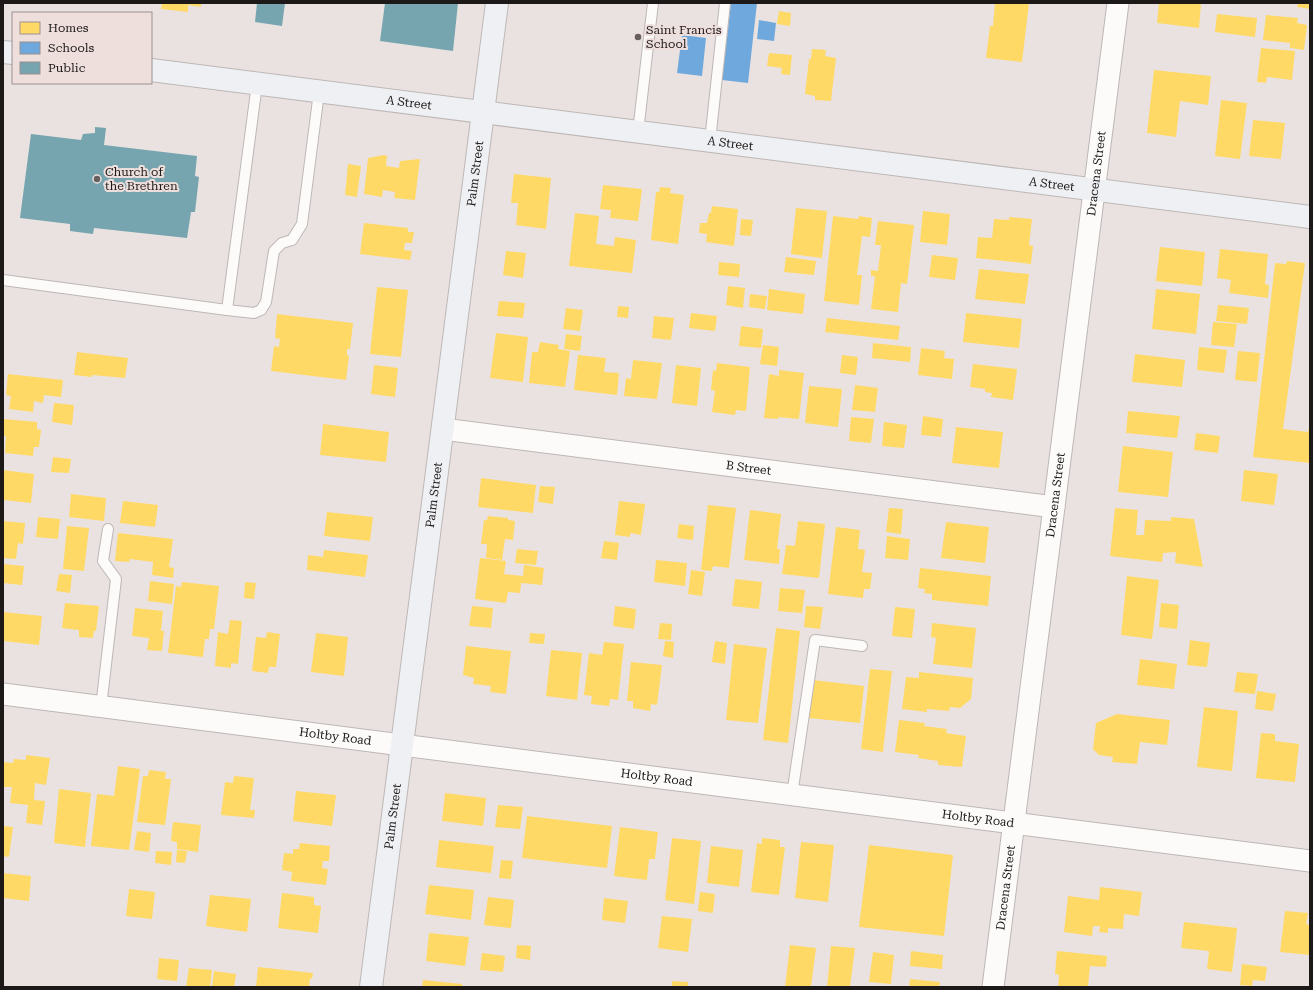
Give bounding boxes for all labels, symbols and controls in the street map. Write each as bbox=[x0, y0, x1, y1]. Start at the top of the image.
legend bbox=[12, 12, 152, 84]
text: Homes bbox=[48, 21, 89, 35]
place label: Saint Francis School bbox=[646, 23, 722, 51]
marker: Saint Francis School bbox=[633, 32, 643, 42]
text: Schools bbox=[48, 41, 95, 55]
text: Public bbox=[48, 61, 86, 75]
street label: A Street bbox=[385, 93, 433, 113]
street label: Dracena Street bbox=[1084, 130, 1109, 217]
street label: A Street bbox=[707, 134, 755, 153]
street label: Palm Street bbox=[464, 139, 486, 207]
place label: Church of the Brethren bbox=[105, 165, 178, 193]
marker: Church of the Brethren bbox=[92, 174, 102, 184]
street label: A Street bbox=[1028, 174, 1076, 194]
street label: Dracena Street bbox=[1043, 451, 1068, 538]
street label: B Street bbox=[725, 458, 773, 478]
street label: Palm Street bbox=[423, 461, 445, 529]
street label: Holtby Road bbox=[298, 725, 373, 748]
street label: Holtby Road bbox=[620, 766, 694, 789]
street label: Palm Street bbox=[382, 782, 404, 850]
street label: Holtby Road bbox=[941, 807, 1015, 830]
street label: Dracena Street bbox=[993, 844, 1018, 931]

